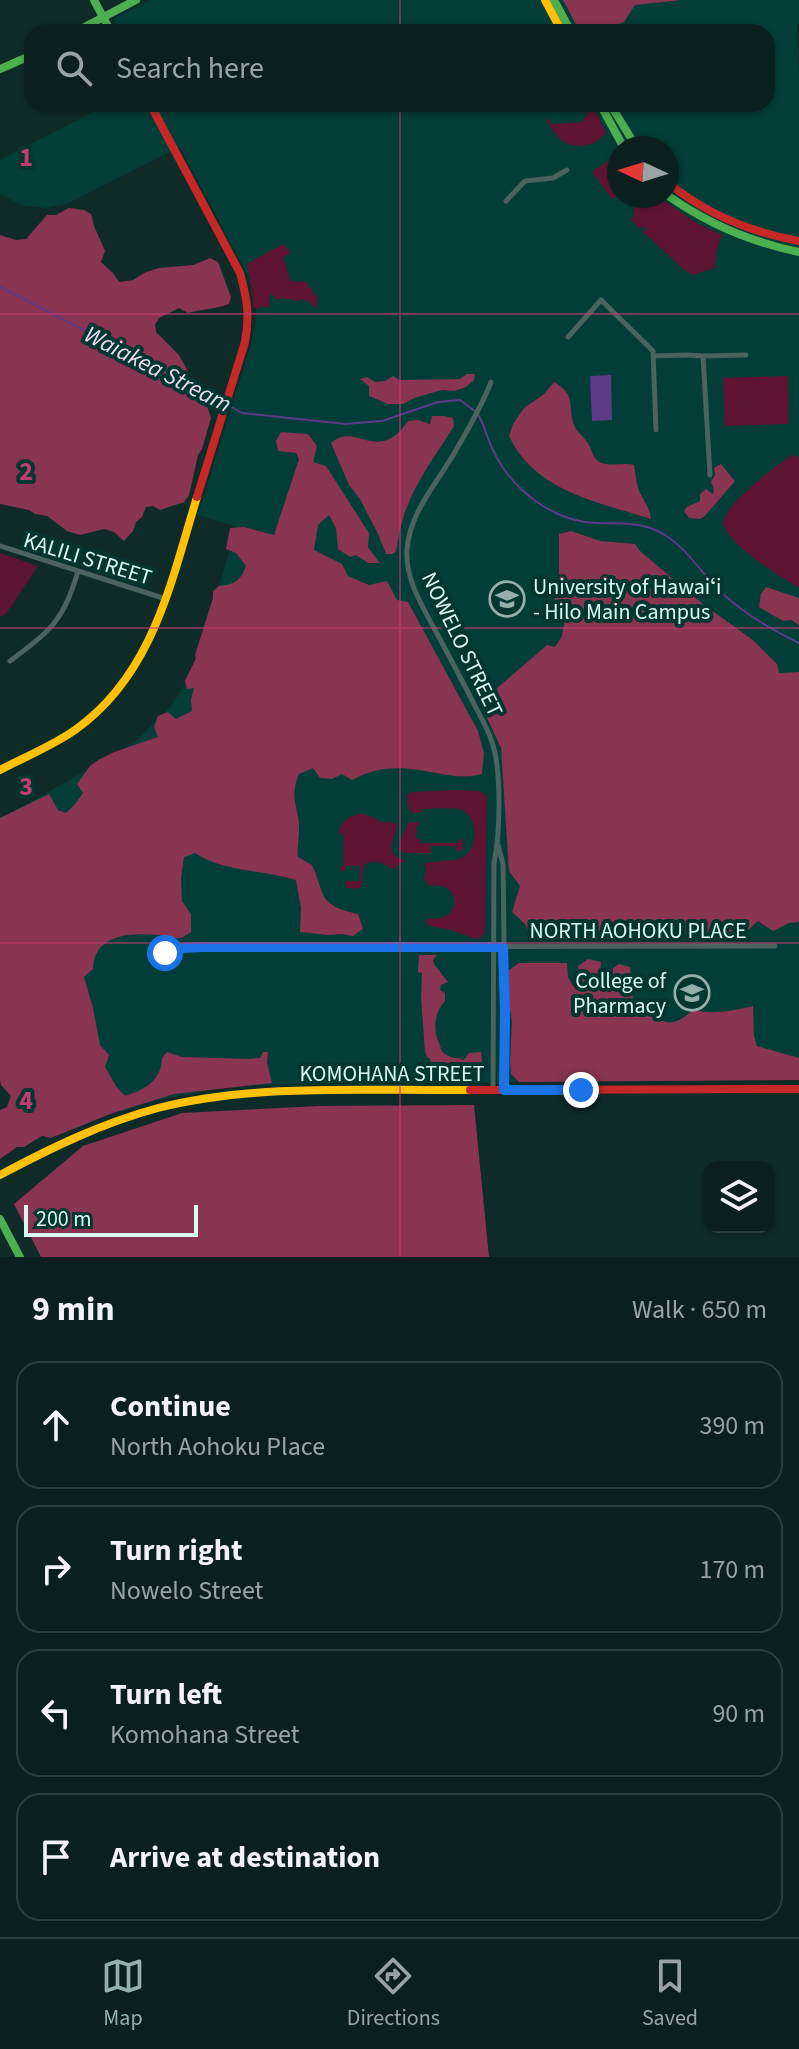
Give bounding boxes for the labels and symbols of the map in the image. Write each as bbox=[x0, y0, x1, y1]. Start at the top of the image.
north arrow bbox=[607, 136, 679, 208]
text: 1 bbox=[19, 139, 33, 176]
water label: Waiakea Stream bbox=[78, 317, 237, 422]
text: 2 bbox=[19, 453, 33, 490]
street label: KALILI STREET bbox=[20, 524, 156, 594]
street label: NOWELO STREET bbox=[413, 567, 511, 722]
place label: University of Hawaiʻi - Hilo Main Campus bbox=[533, 571, 721, 628]
school or university icon: University of Hawaiʻi - Hilo Main Campus bbox=[488, 580, 526, 618]
text: 3 bbox=[19, 768, 33, 805]
street label: NORTH AOHOKU PLACE bbox=[530, 915, 747, 947]
route start bbox=[147, 935, 183, 971]
place label: College of Pharmacy bbox=[573, 965, 668, 1022]
school or university icon: College of Pharmacy bbox=[673, 974, 711, 1012]
street label: KOMOHANA STREET bbox=[300, 1058, 485, 1090]
route end bbox=[563, 1072, 599, 1108]
text: 4 bbox=[19, 1082, 33, 1119]
scale bar bbox=[24, 1201, 198, 1237]

